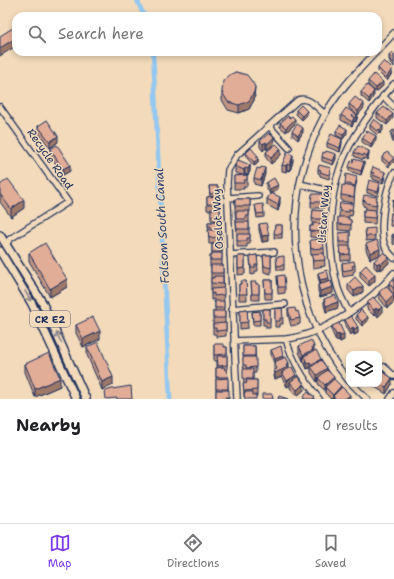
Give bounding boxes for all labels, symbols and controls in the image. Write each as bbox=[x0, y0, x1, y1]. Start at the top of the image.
search box bbox=[12, 12, 382, 56]
icon: search bbox=[26, 23, 48, 45]
text: Search here bbox=[58, 24, 144, 44]
street label: Recycle Road bbox=[23, 126, 77, 192]
water label: Folsom South Canal bbox=[151, 168, 173, 284]
street label: Listan Way bbox=[314, 184, 334, 244]
street label: Oselot Way bbox=[209, 188, 227, 250]
one-way arrow bbox=[24, 290, 32, 302]
road number: CR E2 bbox=[30, 311, 70, 327]
one-way arrow bbox=[55, 332, 62, 344]
map controls bbox=[346, 351, 382, 387]
button: layers bbox=[346, 351, 382, 387]
text: Nearby bbox=[16, 414, 81, 436]
text: 0 results bbox=[322, 417, 378, 434]
tab: Map bbox=[48, 532, 71, 571]
tab: Directions bbox=[167, 532, 219, 571]
tab: Saved bbox=[315, 532, 346, 571]

